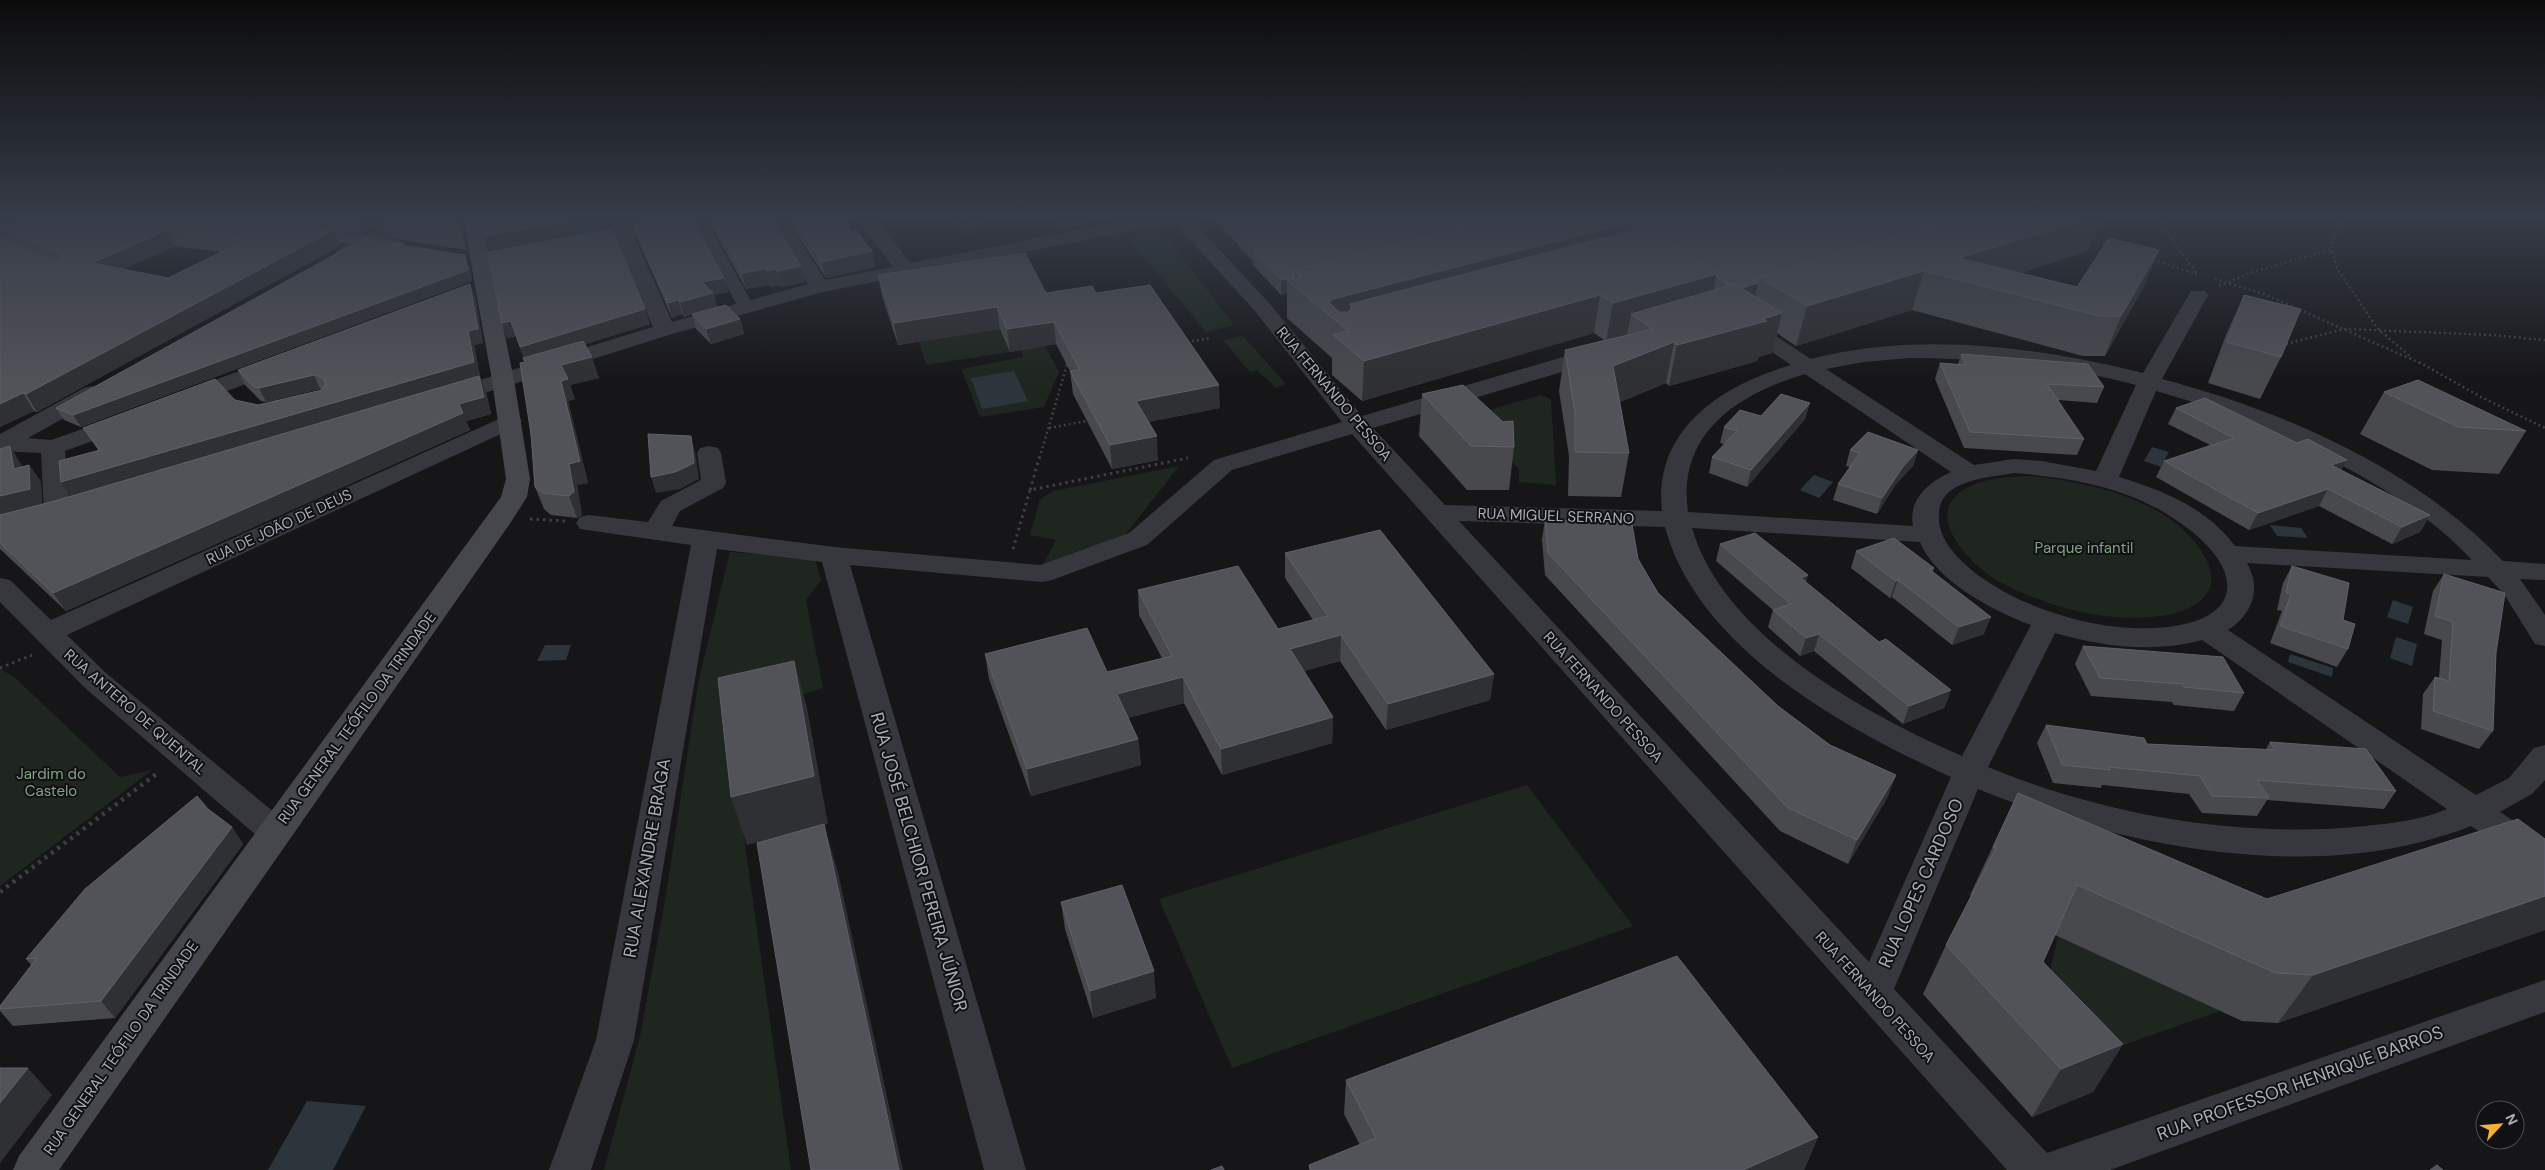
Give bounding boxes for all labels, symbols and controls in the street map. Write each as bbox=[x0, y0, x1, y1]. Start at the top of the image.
street label: RUA FERNANDO PESSOA bbox=[1272, 323, 1396, 465]
street label: RUA DE JOÃO DE DEUS bbox=[203, 484, 355, 570]
street label: RUA MIGUEL SERRANO bbox=[1477, 503, 1635, 529]
park label: Parque infantil bbox=[2035, 538, 2133, 558]
street label: RUA GENERAL TEÓFILO DA TRINDADE bbox=[273, 608, 441, 828]
street label: RUA FERNANDO PESSOA bbox=[1539, 627, 1667, 767]
street label: RUA ANTERO DE QUENTAL bbox=[60, 645, 210, 779]
street label: RUA JOSÉ BELCHIOR PEREIRA JÚNIOR bbox=[865, 710, 973, 1014]
street label: RUA ALEXANDRE BRAGA bbox=[618, 756, 676, 960]
park label: Jardim do Castelo bbox=[16, 764, 86, 801]
street label: RUA LOPES CARDOSO bbox=[1873, 795, 1969, 971]
street label: RUA FERNANDO PESSOA bbox=[1811, 927, 1939, 1067]
street label: RUA GENERAL TEÓFILO DA TRINDADE bbox=[39, 937, 203, 1159]
street label: RUA PROFESSOR HENRIQUE BARROS bbox=[2154, 1020, 2446, 1146]
north arrow bbox=[2475, 1100, 2525, 1150]
text: N bbox=[2501, 1111, 2522, 1128]

